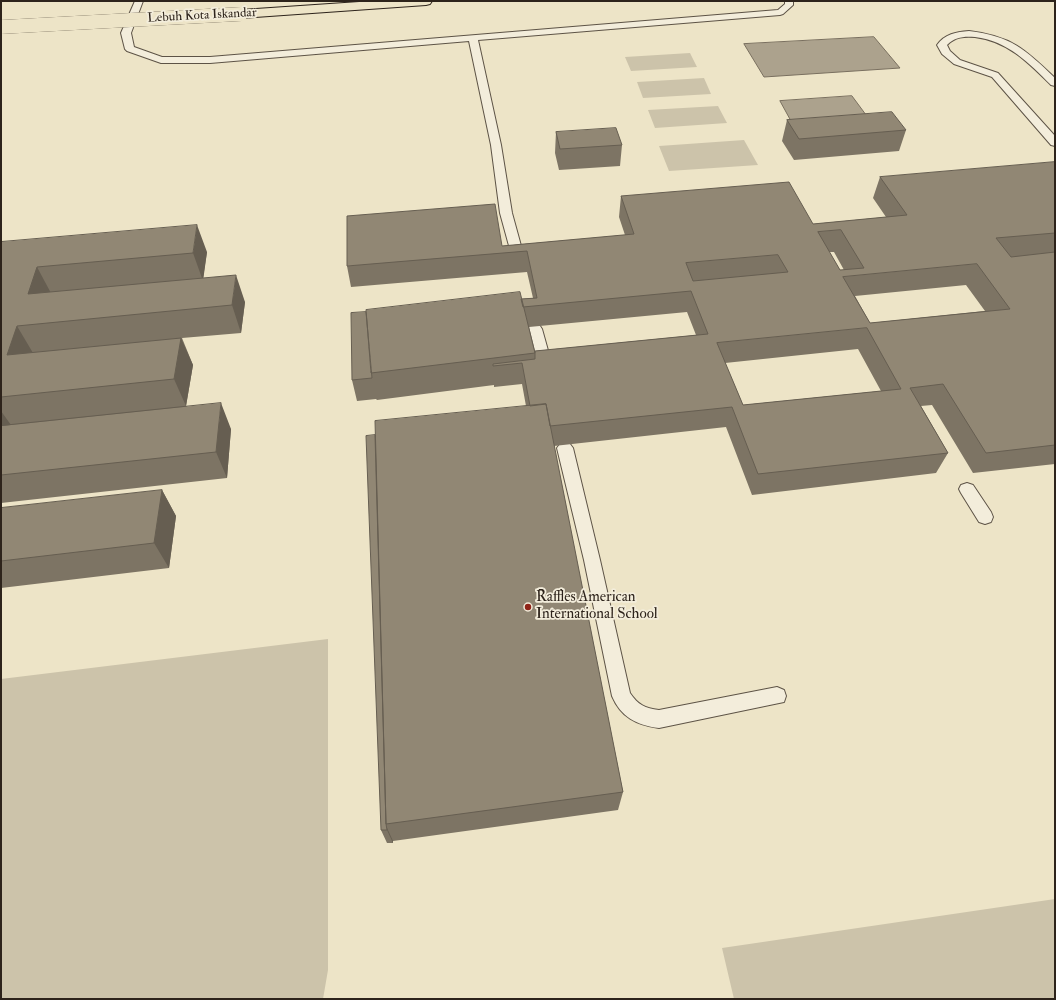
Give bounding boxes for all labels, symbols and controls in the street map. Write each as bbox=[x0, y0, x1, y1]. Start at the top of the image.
street label: Lebuh Kota Iskandar bbox=[147, 5, 257, 27]
place label: Raffles American International School bbox=[536, 589, 658, 624]
marker: Raffles American International School bbox=[523, 602, 533, 612]

